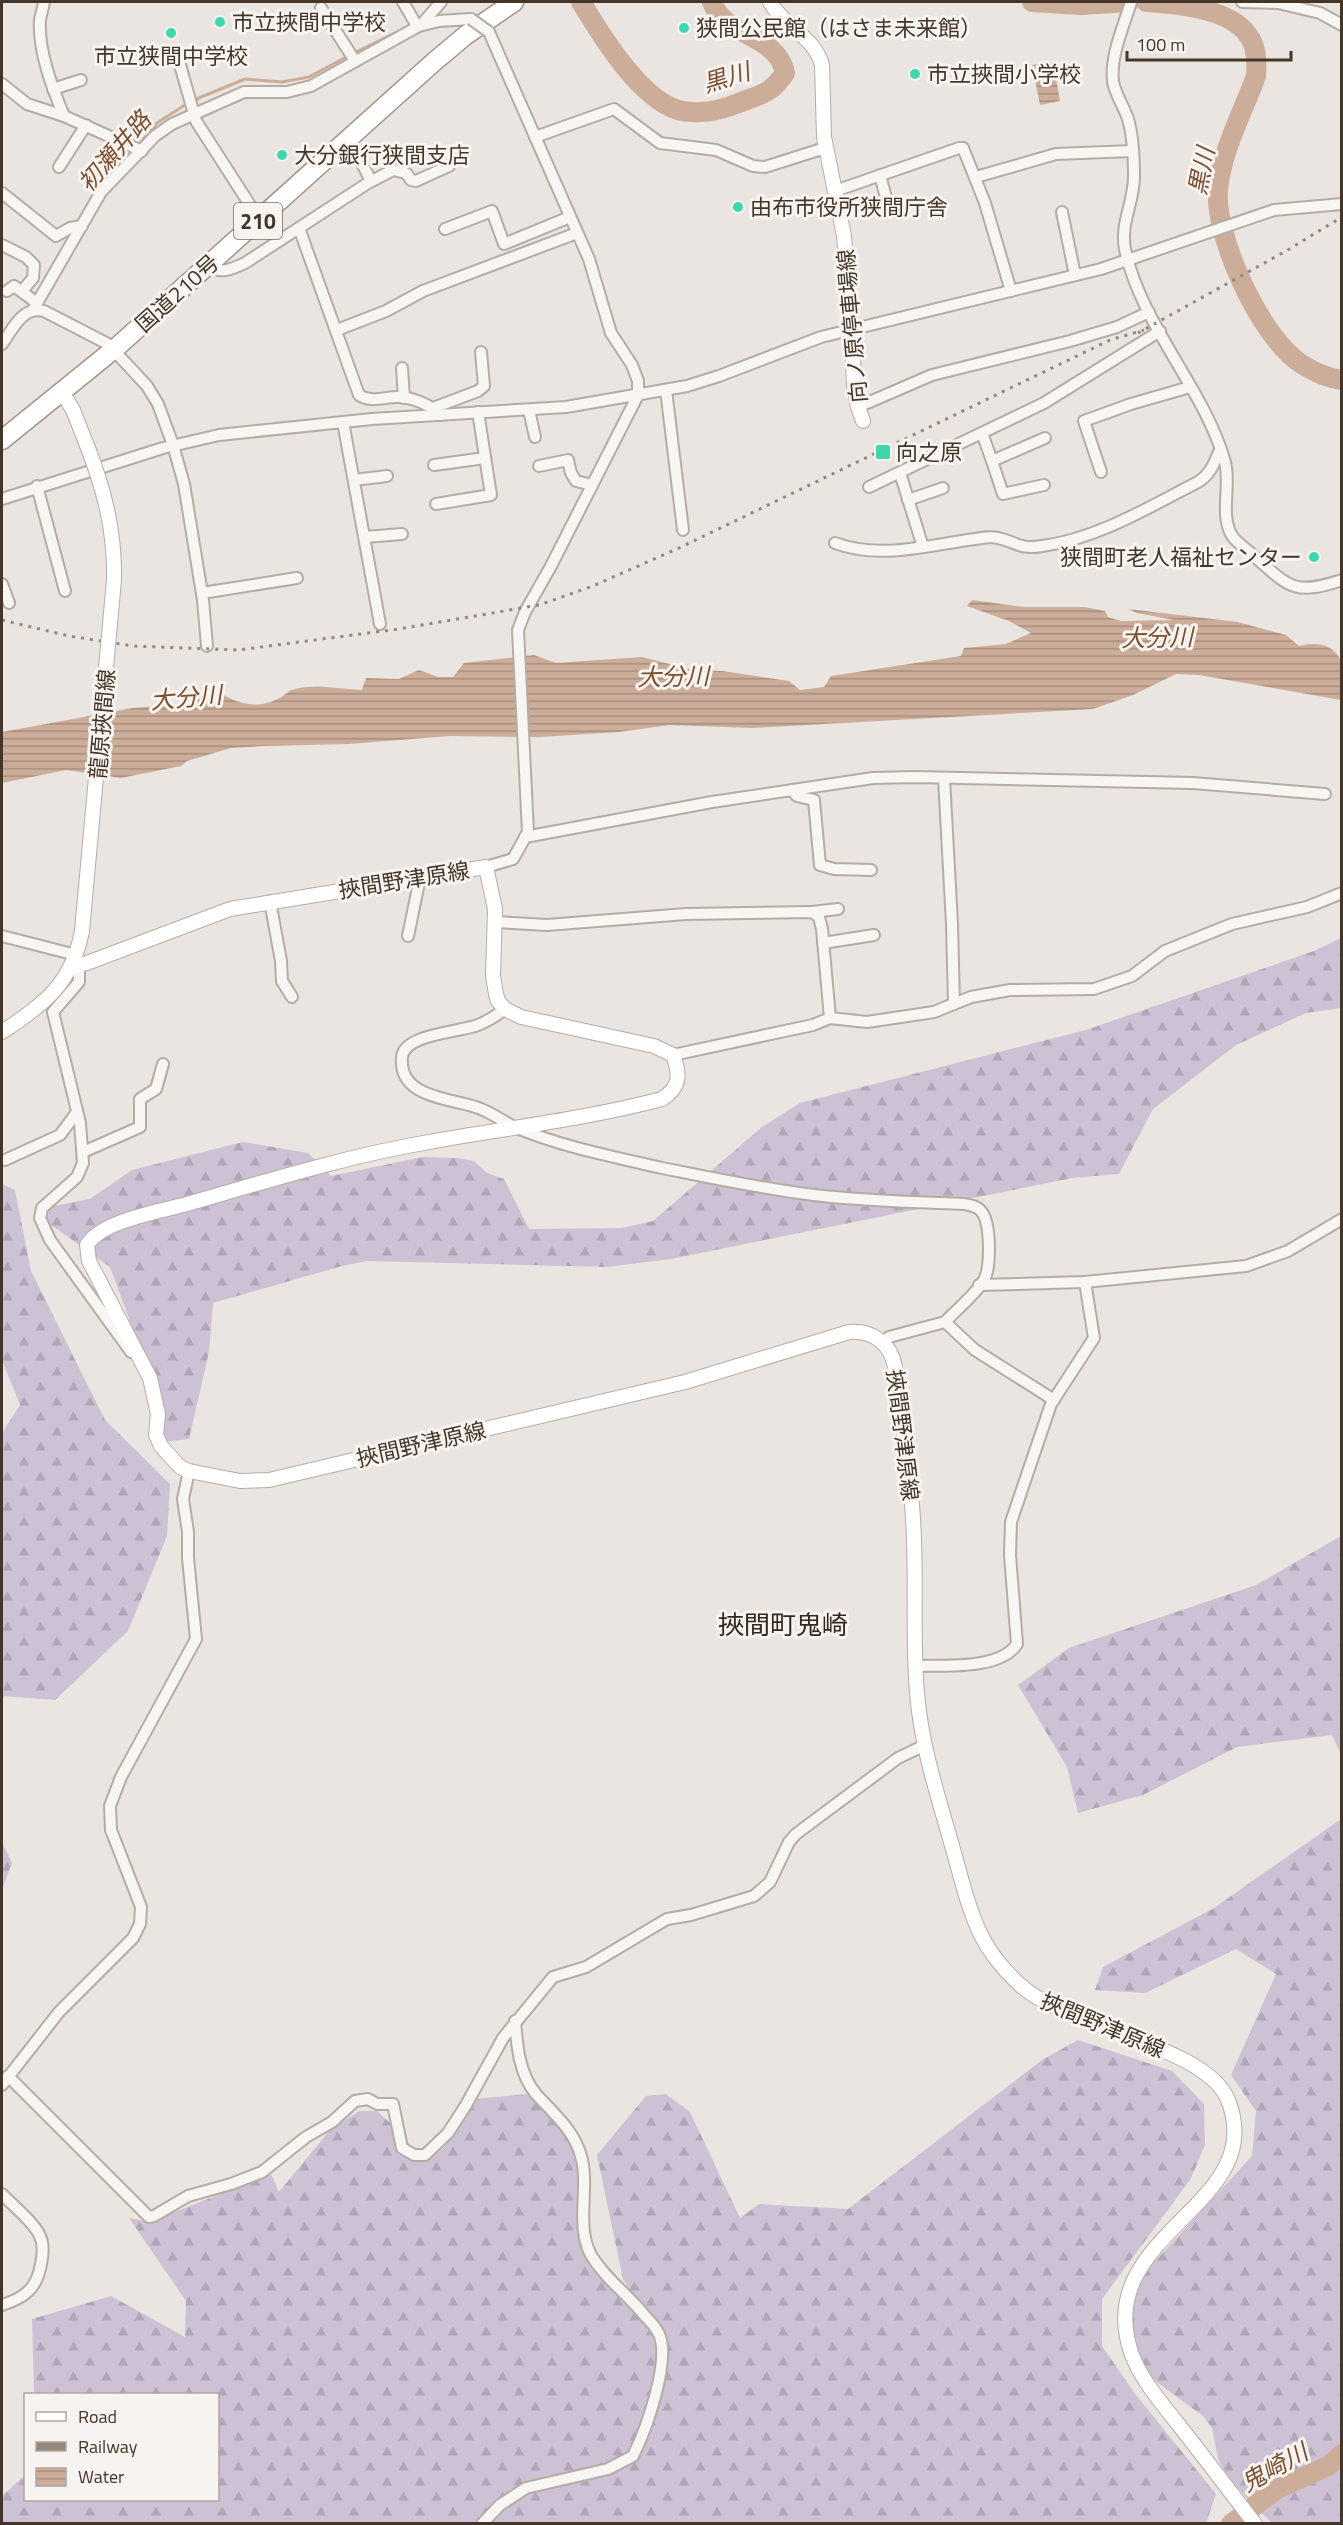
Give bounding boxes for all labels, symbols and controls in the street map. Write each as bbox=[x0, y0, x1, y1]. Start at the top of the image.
place label: 市立挾間中学校 bbox=[232, 5, 386, 39]
place label: 狭間公民館（はさま未来館） bbox=[696, 11, 982, 45]
marker: 市立挾間中学校 bbox=[213, 15, 227, 29]
marker: 狭間公民館（はさま未来館） bbox=[677, 21, 691, 35]
scale bar bbox=[1127, 24, 1290, 62]
marker: 市立狭間中学校 bbox=[164, 26, 178, 40]
text: 100 m bbox=[1136, 31, 1185, 58]
place label: 市立狭間中学校 bbox=[94, 39, 248, 73]
water label: 黒川 bbox=[698, 52, 757, 101]
place label: 市立挾間小学校 bbox=[927, 57, 1081, 91]
marker: 市立挾間小学校 bbox=[908, 67, 922, 81]
water label: 初瀬井路 bbox=[69, 101, 160, 199]
place label: 大分銀行狭間支店 bbox=[294, 138, 470, 172]
water label: 黒川 bbox=[1179, 141, 1224, 198]
marker: 大分銀行狭間支店 bbox=[275, 148, 289, 162]
place label: 由布市役所狭間庁舎 bbox=[750, 190, 948, 224]
marker: 由布市役所狭間庁舎 bbox=[731, 200, 745, 214]
road number: 210 bbox=[234, 203, 282, 239]
street label: 国道210号 bbox=[127, 246, 227, 340]
street label: 向ノ原停車場線 bbox=[828, 248, 876, 404]
place label: 向之原 bbox=[896, 435, 962, 469]
marker: 向之原 bbox=[874, 443, 892, 461]
place label: 狭間町老人福祉センター bbox=[1060, 540, 1302, 574]
marker: 狭間町老人福祉センター bbox=[1307, 550, 1321, 564]
water label: 大分川 bbox=[1121, 618, 1196, 656]
water label: 大分川 bbox=[637, 657, 712, 695]
street label: 龍原挾間線 bbox=[80, 668, 124, 780]
water label: 大分川 bbox=[149, 676, 226, 718]
street label: 挾間野津原線 bbox=[336, 853, 472, 907]
street label: 挾間野津原線 bbox=[878, 1367, 928, 1503]
street label: 挾間野津原線 bbox=[353, 1413, 489, 1475]
district label: 挾間町鬼崎 bbox=[718, 1605, 848, 1644]
street label: 挾間野津原線 bbox=[1036, 1984, 1170, 2066]
legend bbox=[24, 2393, 219, 2501]
text: Road bbox=[78, 2403, 117, 2430]
water label: 鬼崎川 bbox=[1234, 2432, 1317, 2500]
text: Railway bbox=[78, 2433, 138, 2460]
text: Water bbox=[78, 2463, 124, 2490]

